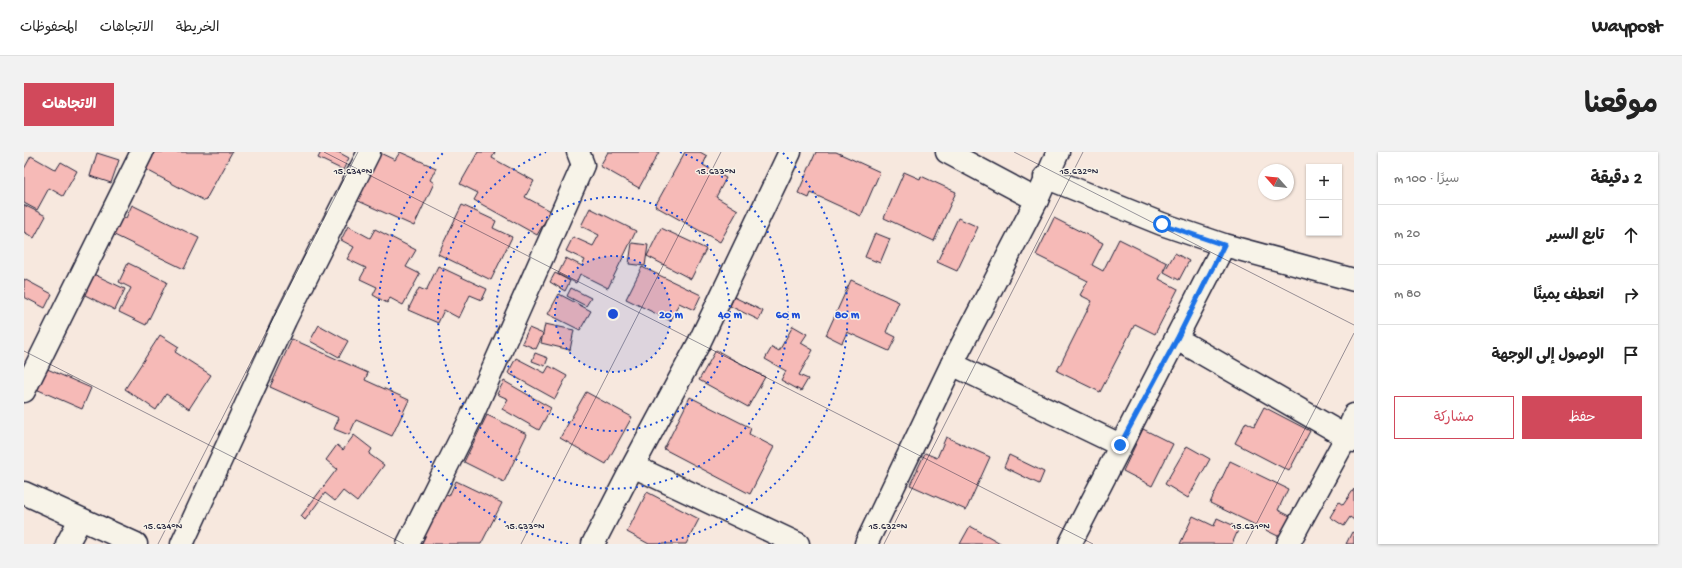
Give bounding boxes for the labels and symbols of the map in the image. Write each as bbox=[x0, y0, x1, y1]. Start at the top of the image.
north arrow bbox=[1258, 164, 1294, 200]
text: 15.634°N bbox=[333, 166, 373, 178]
text: 15.633°N bbox=[696, 166, 736, 178]
text: 15.632°N bbox=[1059, 166, 1099, 178]
route start bbox=[1153, 215, 1171, 233]
centre of rings bbox=[606, 307, 620, 321]
text: 20 m bbox=[659, 309, 684, 323]
text: 40 m bbox=[717, 309, 742, 323]
text: 60 m bbox=[776, 309, 801, 323]
text: 80 m bbox=[835, 309, 860, 323]
route end bbox=[1111, 436, 1129, 454]
text: 15.634°N bbox=[143, 521, 183, 533]
text: 15.633°N bbox=[505, 521, 545, 533]
text: 15.632°N bbox=[868, 521, 908, 533]
text: 15.631°N bbox=[1231, 521, 1270, 533]

